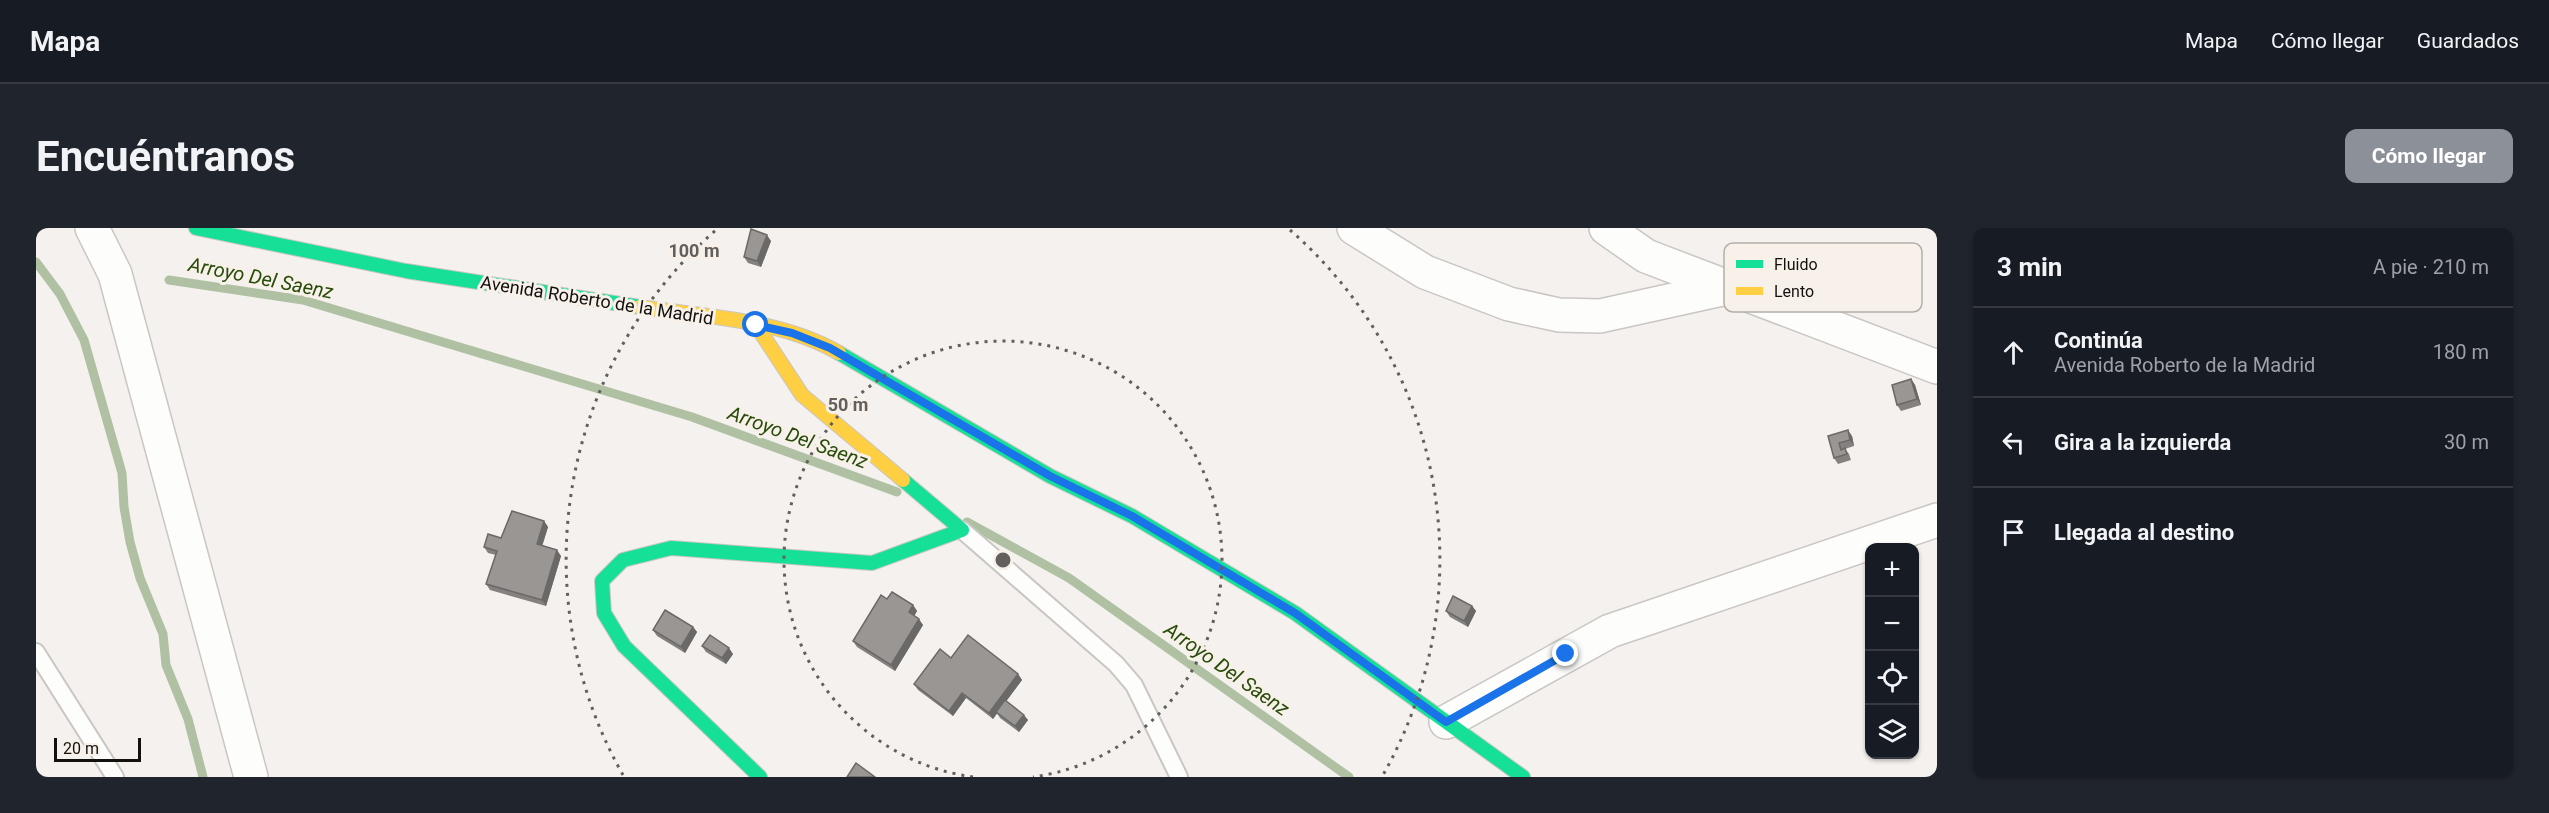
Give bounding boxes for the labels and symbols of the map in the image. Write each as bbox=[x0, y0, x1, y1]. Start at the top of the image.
text: 100 m bbox=[668, 240, 720, 261]
legend bbox=[1724, 243, 1922, 312]
water label: Arroyo Del Saenz bbox=[186, 252, 336, 304]
text: Fluido bbox=[1774, 255, 1818, 274]
street label: Avenida Roberto de la Madrid bbox=[479, 271, 715, 329]
text: Lento bbox=[1774, 282, 1814, 301]
route start bbox=[742, 311, 768, 337]
text: 50 m bbox=[828, 394, 868, 415]
water label: Arroyo Del Saenz bbox=[724, 400, 871, 474]
centre of rings bbox=[993, 550, 1013, 570]
water label: Arroyo Del Saenz bbox=[1159, 616, 1294, 721]
route end bbox=[1552, 640, 1578, 666]
scale bar bbox=[54, 735, 141, 762]

